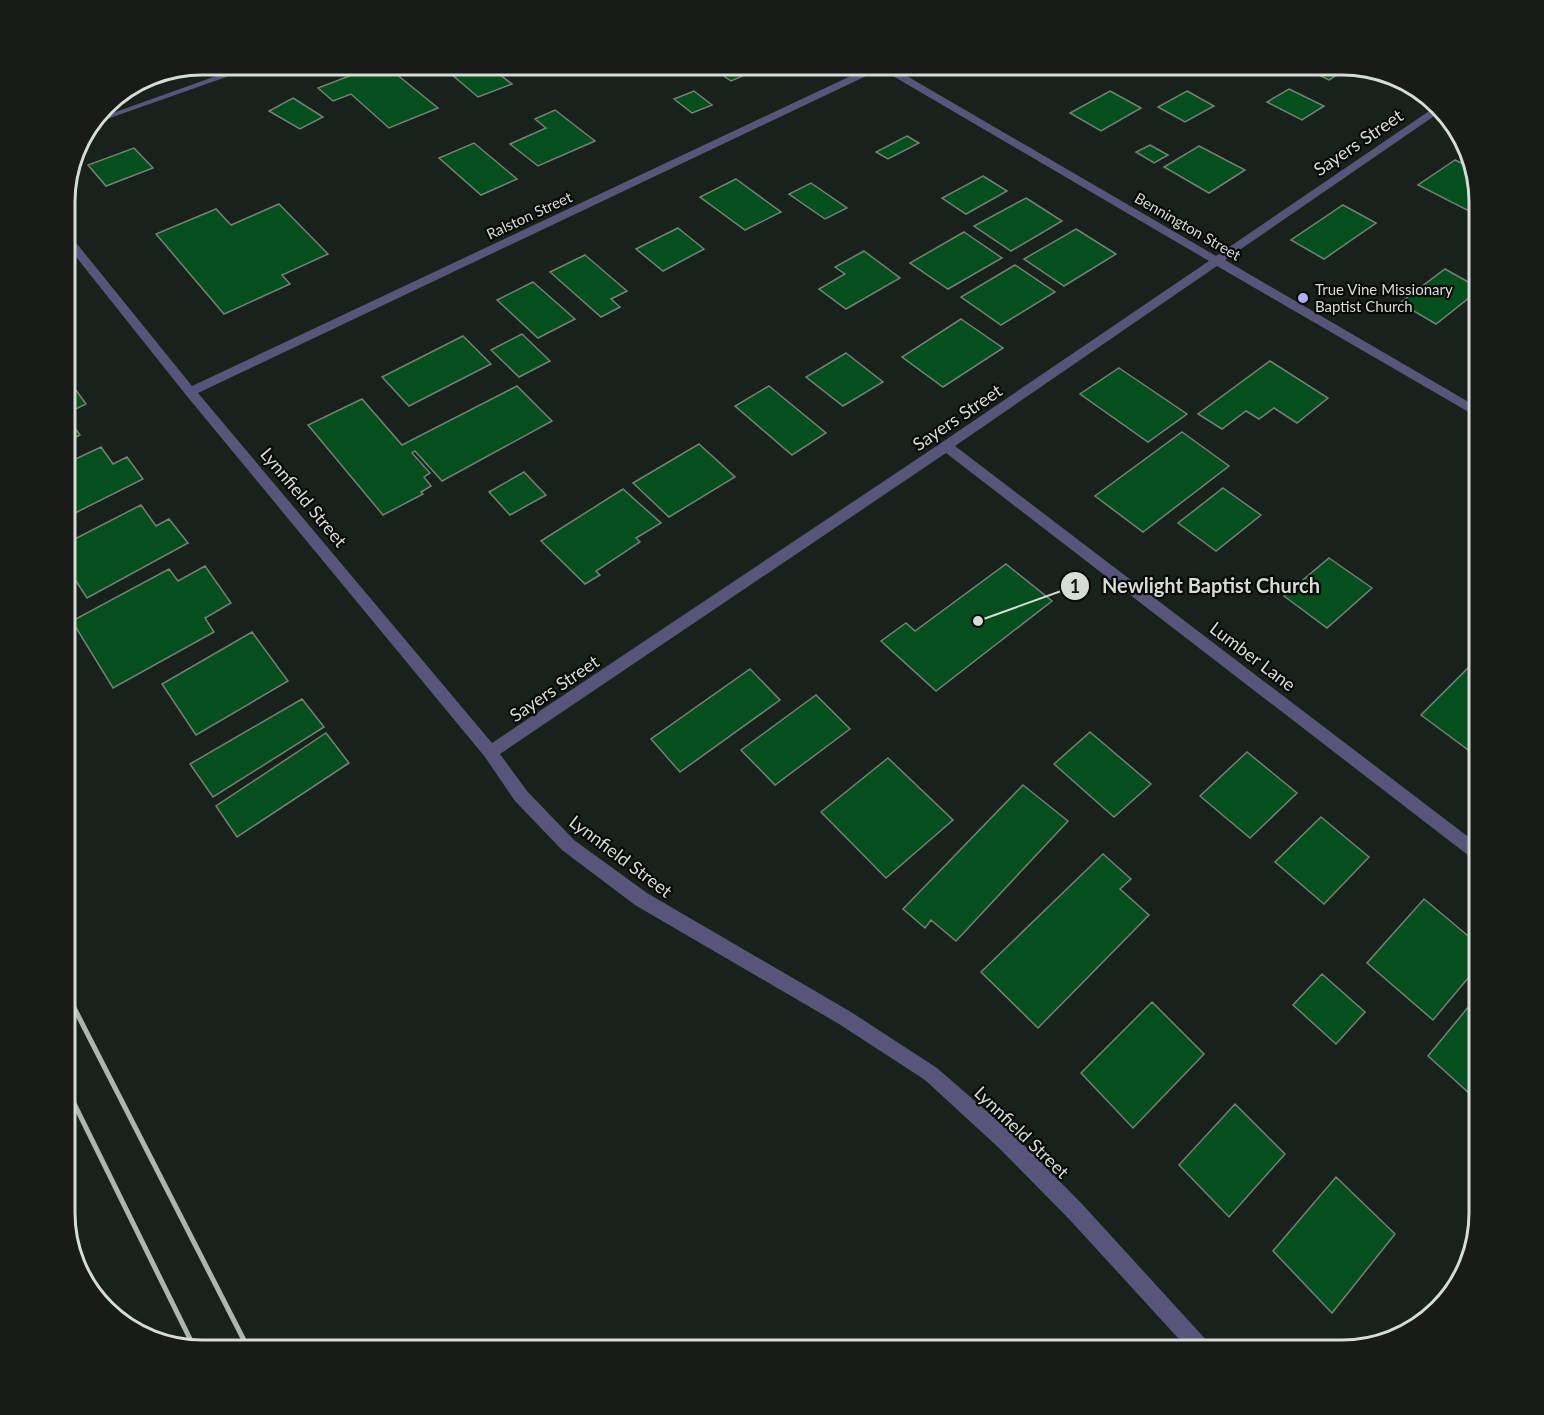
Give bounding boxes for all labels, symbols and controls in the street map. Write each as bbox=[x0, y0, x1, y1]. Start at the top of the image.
street label: Sayers Street bbox=[1309, 104, 1407, 180]
street label: Ralston Street bbox=[483, 187, 575, 243]
street label: Bennington Street bbox=[1132, 188, 1245, 264]
place label: True Vine Missionary Baptist Church bbox=[1315, 280, 1453, 315]
marker: True Vine Missionary Baptist Church bbox=[1296, 291, 1310, 305]
street label: Sayers Street bbox=[908, 379, 1006, 455]
street label: Lynnfield Street bbox=[256, 443, 352, 552]
callout: Newlight Baptist Church bbox=[1060, 567, 1332, 605]
text: Newlight Baptist Church bbox=[1102, 573, 1320, 597]
text: 1 bbox=[1070, 575, 1080, 597]
street label: Lumber Lane bbox=[1206, 617, 1300, 695]
street label: Sayers Street bbox=[505, 650, 603, 726]
street label: Lynnfield Street bbox=[565, 810, 677, 902]
street label: Lynnfield Street bbox=[970, 1081, 1074, 1183]

